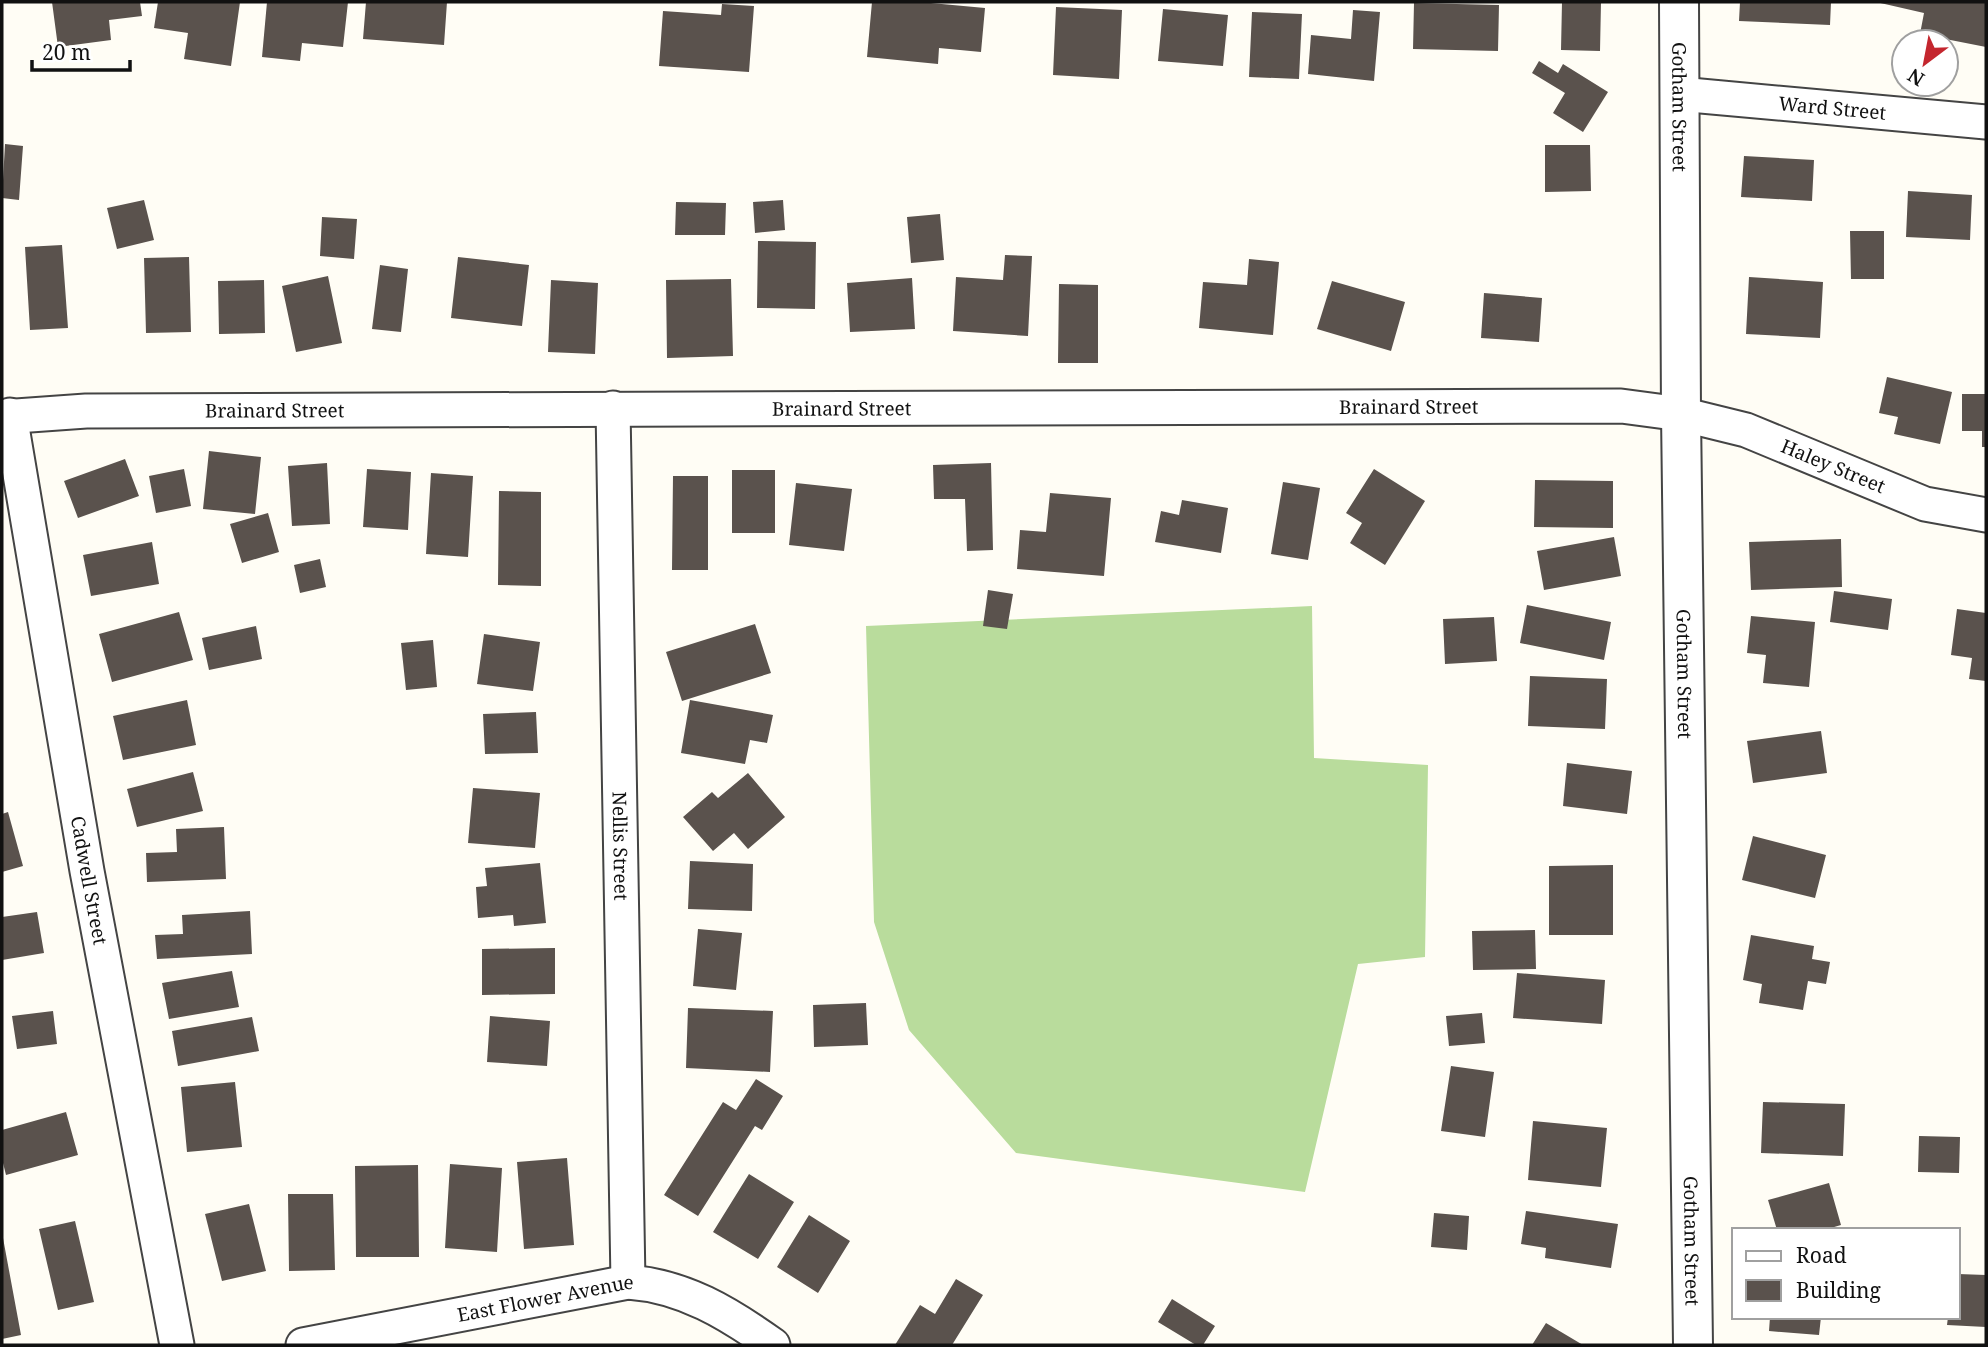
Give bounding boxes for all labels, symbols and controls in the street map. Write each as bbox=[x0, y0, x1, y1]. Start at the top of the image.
scale bar bbox=[32, 28, 130, 72]
north arrow bbox=[1890, 28, 1960, 98]
text: 20 m bbox=[42, 38, 91, 66]
street label: Gotham Street bbox=[1666, 42, 1693, 172]
text: N bbox=[1903, 62, 1929, 92]
street label: Ward Street bbox=[1777, 90, 1888, 126]
street label: Brainard Street bbox=[1339, 393, 1479, 420]
street label: Brainard Street bbox=[772, 395, 912, 422]
street label: Brainard Street bbox=[205, 397, 345, 424]
street label: Haley Street bbox=[1777, 433, 1889, 499]
street label: Gotham Street bbox=[1671, 609, 1698, 739]
street label: Nellis Street bbox=[607, 791, 634, 901]
street label: Cadwell Street bbox=[65, 814, 114, 947]
street label: Gotham Street bbox=[1678, 1176, 1705, 1306]
legend bbox=[1732, 1228, 1960, 1319]
text: Road bbox=[1796, 1241, 1847, 1269]
street label: East Flower Avenue bbox=[455, 1269, 635, 1328]
text: Building bbox=[1796, 1276, 1881, 1304]

